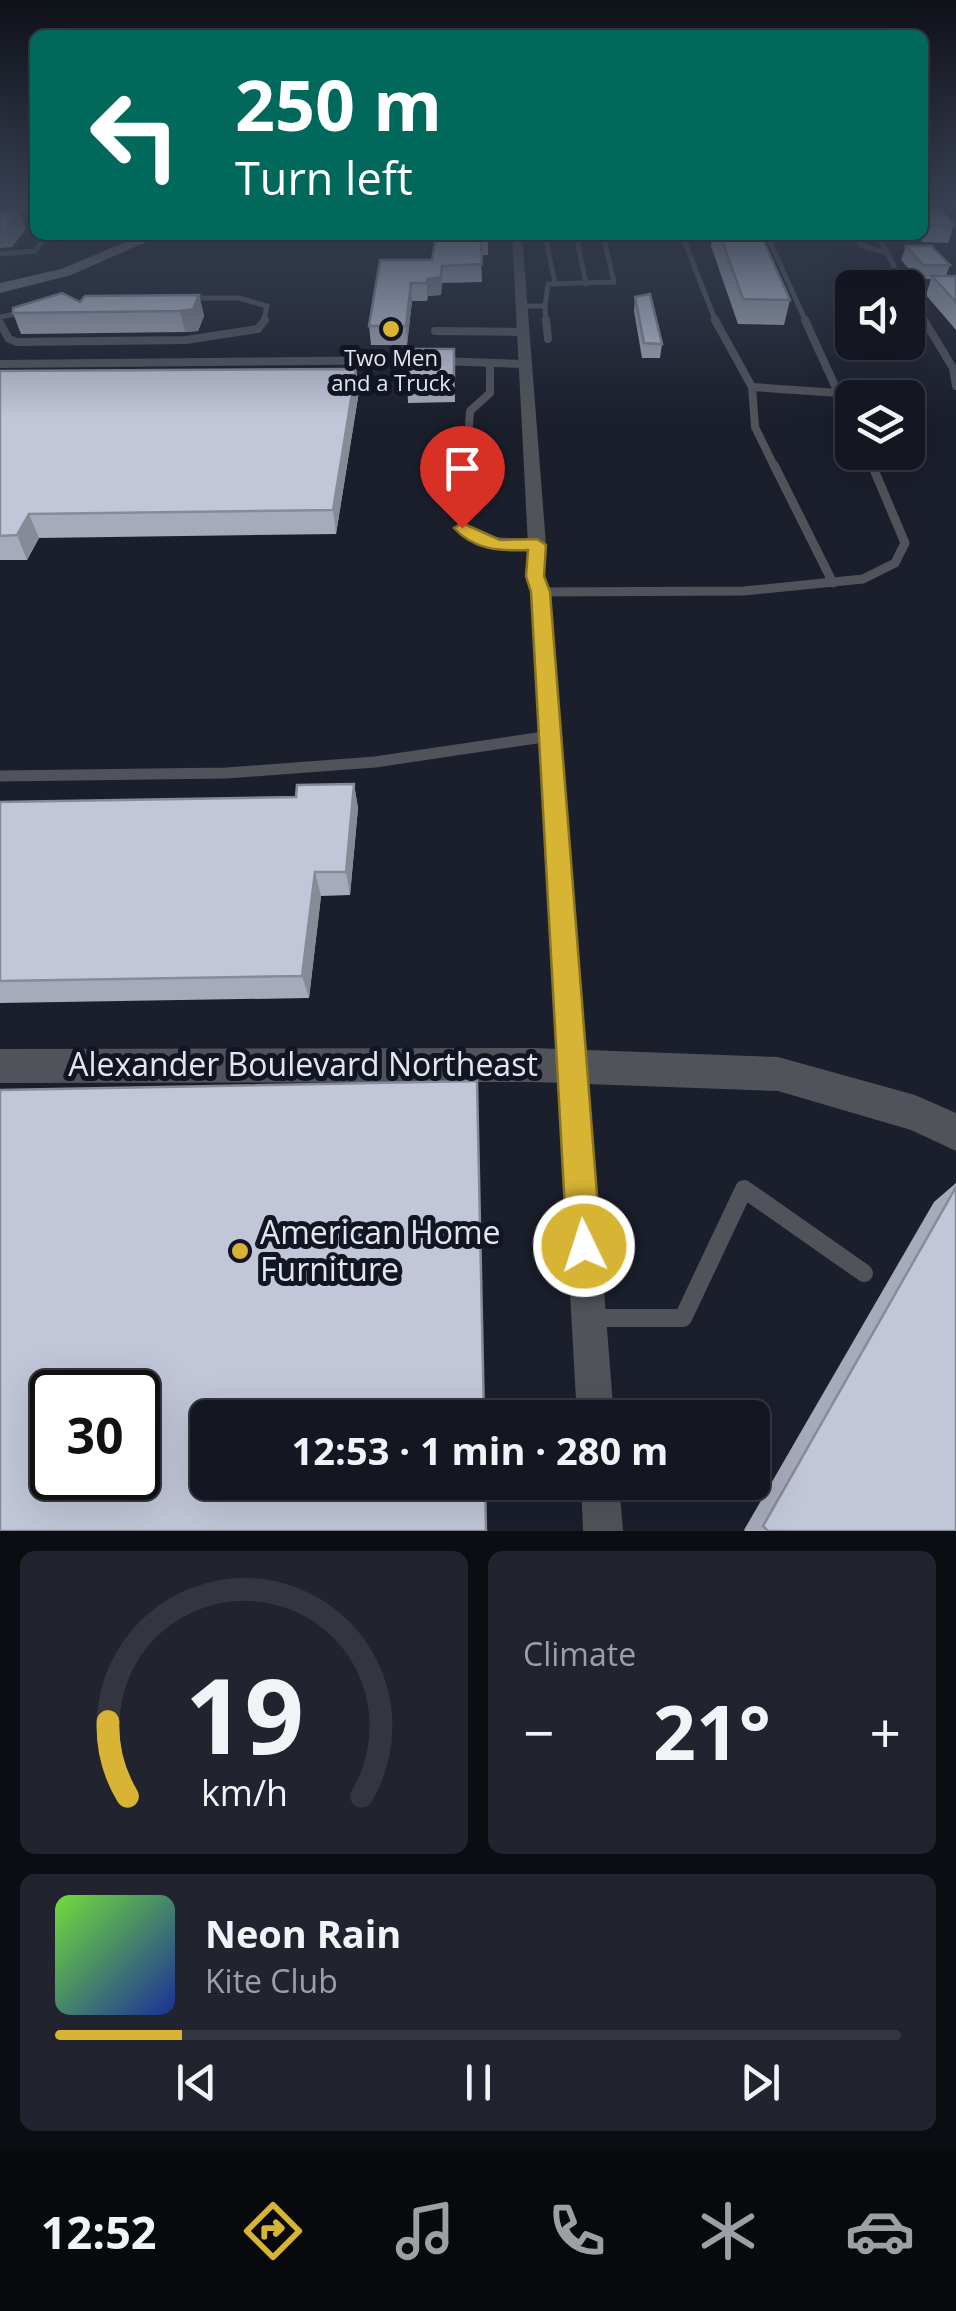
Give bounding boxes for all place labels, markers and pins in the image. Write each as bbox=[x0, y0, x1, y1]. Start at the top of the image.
marker: Two Men and a Truck bbox=[380, 318, 402, 340]
place label: Two Men and a Truck bbox=[331, 342, 451, 397]
pin bbox=[420, 426, 505, 529]
place label: American Home Furniture bbox=[260, 1210, 500, 1290]
marker: American Home Furniture bbox=[229, 1240, 251, 1262]

